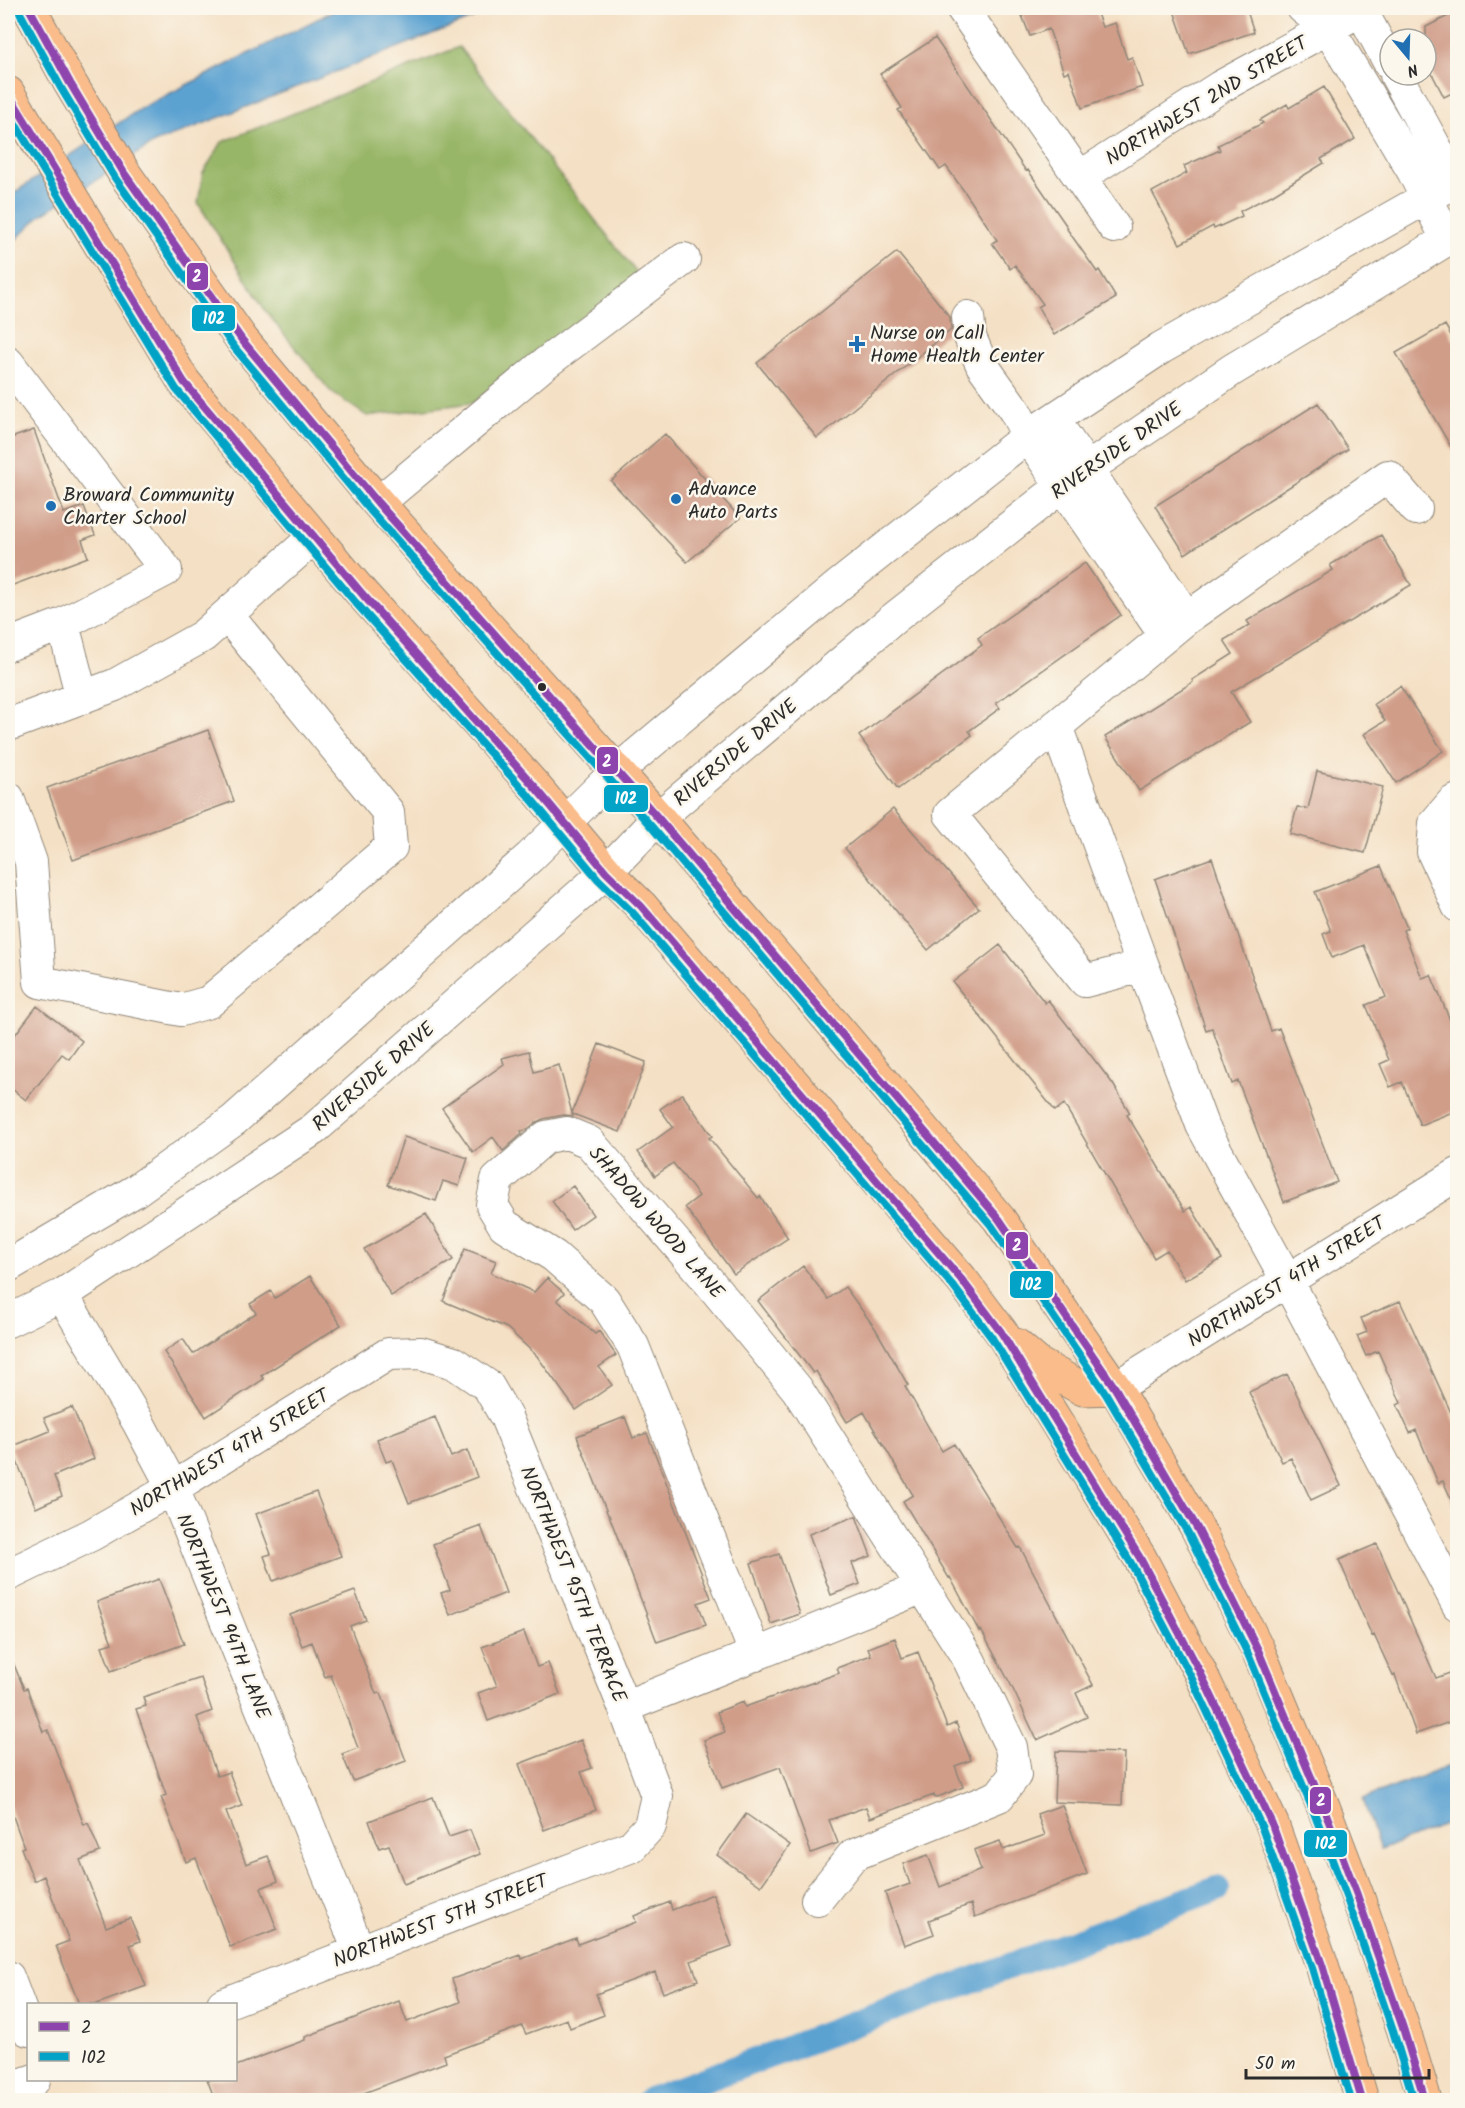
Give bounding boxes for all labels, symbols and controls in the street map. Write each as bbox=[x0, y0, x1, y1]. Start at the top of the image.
street label: NORTHWEST 2ND STREET bbox=[1100, 27, 1316, 175]
north arrow bbox=[1378, 27, 1438, 87]
text: N bbox=[1404, 56, 1421, 83]
line badge: 2 bbox=[186, 262, 209, 291]
text: 2 bbox=[192, 265, 202, 290]
line badge: 102 bbox=[191, 304, 236, 332]
text: 102 bbox=[203, 307, 225, 332]
place label: Nurse on Call Home Health Center bbox=[870, 318, 1045, 373]
marker: Nurse on Call Home Health Center bbox=[848, 335, 866, 353]
street label: RIVERSIDE DRIVE bbox=[1045, 393, 1191, 509]
place label: Advance Auto Parts bbox=[688, 474, 778, 529]
place label: Broward Community Charter School bbox=[63, 480, 235, 535]
marker: Advance Auto Parts bbox=[669, 492, 683, 506]
marker: Broward Community Charter School bbox=[44, 499, 58, 513]
unlabelled marker bbox=[536, 681, 548, 693]
street label: RIVERSIDE DRIVE bbox=[667, 691, 807, 815]
line badge: 2 bbox=[596, 746, 619, 775]
text: 2 bbox=[602, 750, 612, 775]
line badge: 102 bbox=[603, 784, 649, 813]
text: 102 bbox=[615, 787, 637, 812]
street label: RIVERSIDE DRIVE bbox=[306, 1014, 444, 1140]
street label: SHADOW WOOD LANE bbox=[580, 1139, 732, 1308]
street label: NORTHWEST 4TH STREET bbox=[1182, 1207, 1394, 1357]
line badge: 2 bbox=[1005, 1231, 1029, 1260]
text: 2 bbox=[1012, 1234, 1022, 1259]
line badge: 102 bbox=[1009, 1270, 1054, 1299]
text: 102 bbox=[1020, 1273, 1042, 1298]
street label: NORTHWEST 4TH STREET bbox=[124, 1380, 338, 1526]
street label: NORTHWEST 95TH TERRACE bbox=[510, 1462, 635, 1709]
street label: NORTHWEST 94TH LANE bbox=[166, 1509, 279, 1726]
line badge: 2 bbox=[1309, 1786, 1332, 1815]
text: 2 bbox=[1316, 1789, 1326, 1814]
line badge: 102 bbox=[1303, 1829, 1348, 1858]
text: 102 bbox=[1315, 1832, 1337, 1857]
street label: NORTHWEST 5TH STREET bbox=[328, 1865, 555, 1978]
legend bbox=[27, 2003, 237, 2081]
text: 2 bbox=[81, 2014, 91, 2043]
scale bar bbox=[1246, 2042, 1429, 2080]
text: 102 bbox=[81, 2044, 106, 2073]
text: 50 m bbox=[1255, 2050, 1295, 2079]

